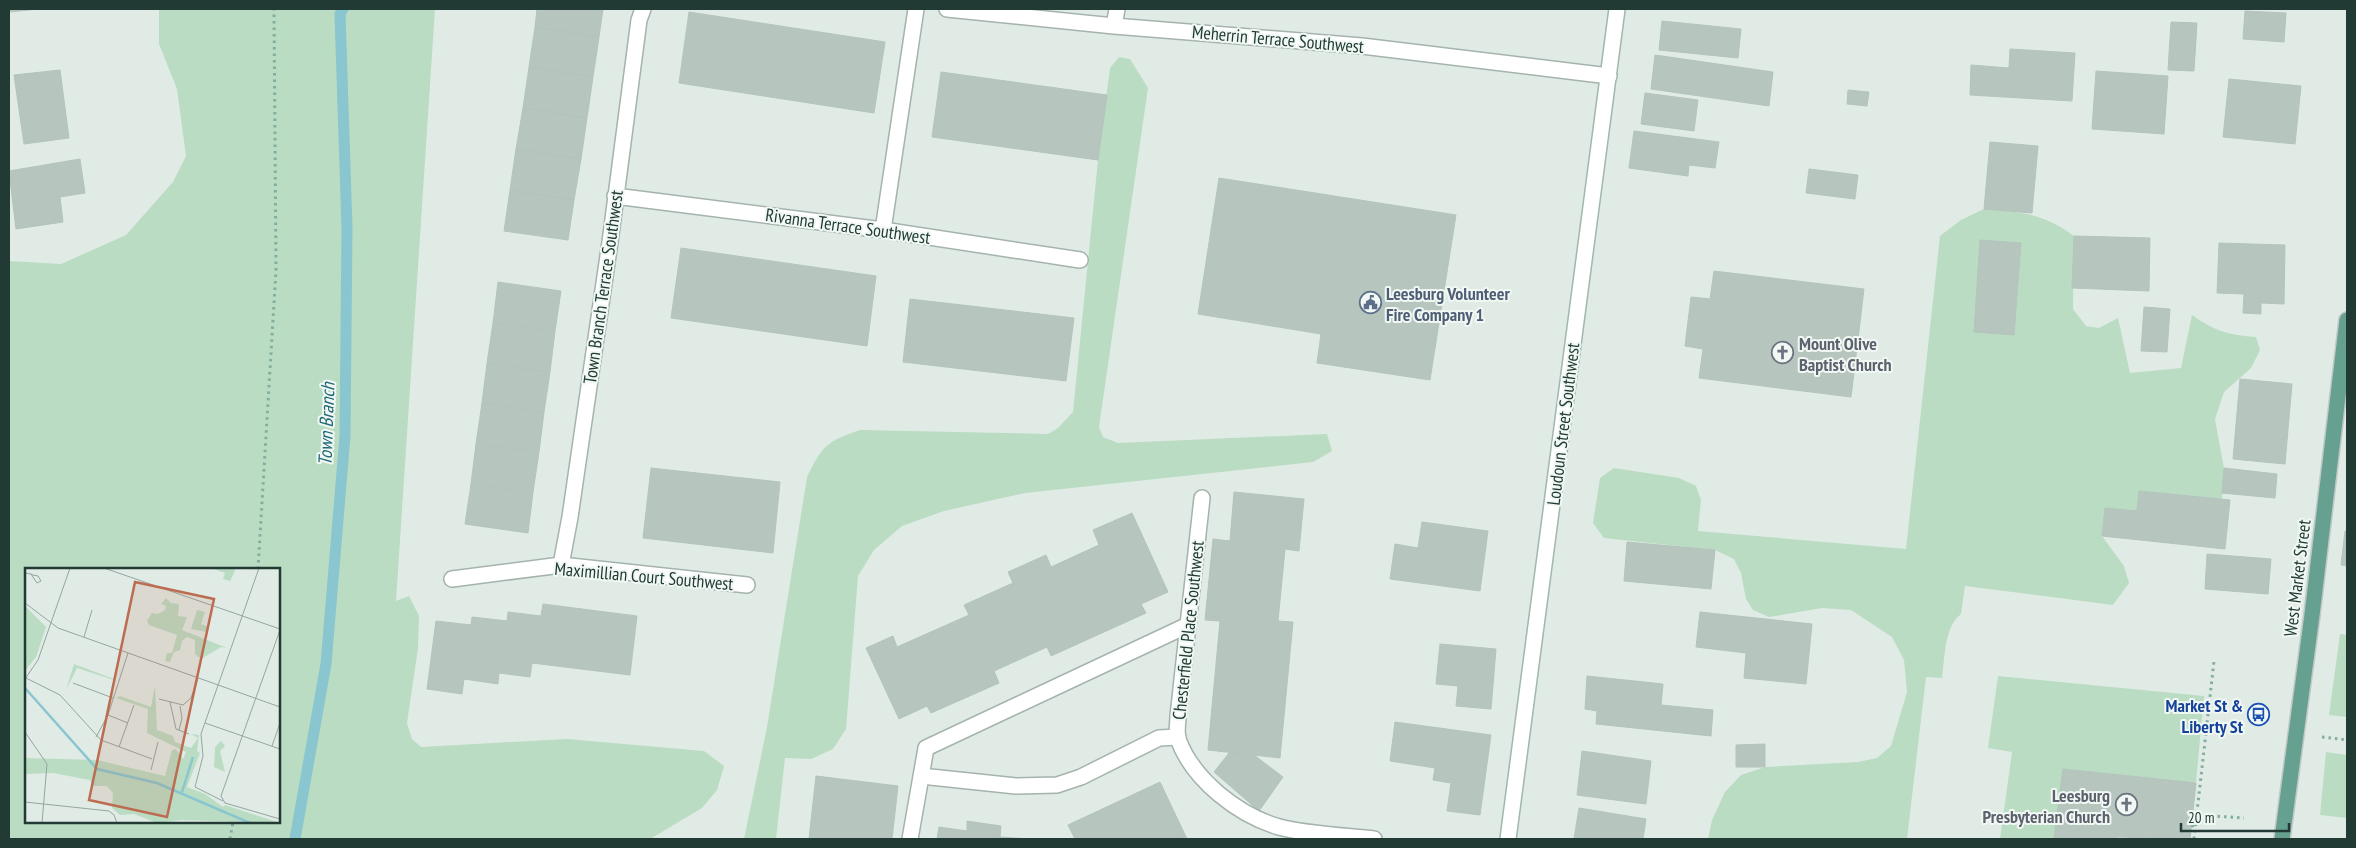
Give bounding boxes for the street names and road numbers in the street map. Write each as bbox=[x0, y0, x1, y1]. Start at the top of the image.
street label: Meherrin Terrace Southwest bbox=[1191, 20, 1365, 58]
street label: Town Branch Terrace Southwest bbox=[578, 189, 628, 385]
street label: Rivanna Terrace Southwest bbox=[764, 203, 932, 249]
street label: Loudoun Street Southwest bbox=[1542, 341, 1584, 507]
street label: West Market Street bbox=[2278, 518, 2316, 638]
street label: Chesterfield Place Southwest bbox=[1167, 539, 1209, 721]
street label: Maximillian Court Southwest bbox=[554, 557, 734, 595]

